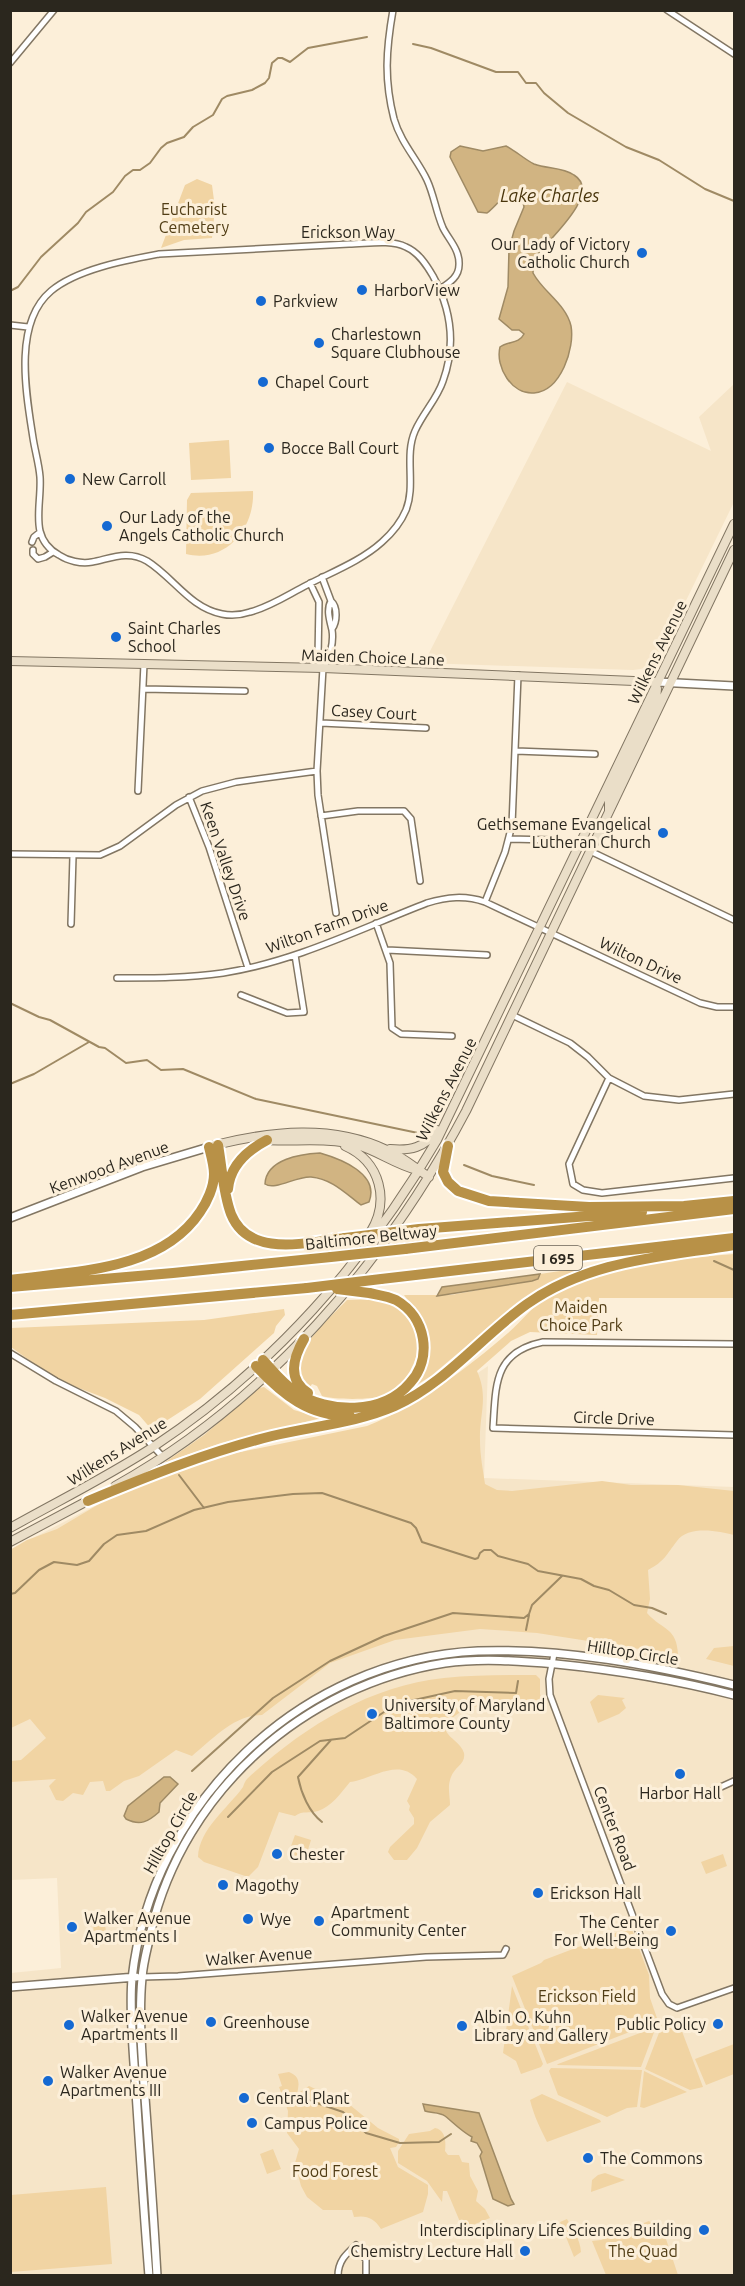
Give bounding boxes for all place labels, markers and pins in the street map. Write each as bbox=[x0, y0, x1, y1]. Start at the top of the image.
place label: Our Lady of Victory Catholic Church bbox=[491, 235, 630, 271]
marker: Our Lady of Victory Catholic Church bbox=[635, 246, 649, 260]
place label: HarborView bbox=[374, 281, 461, 299]
marker: HarborView bbox=[355, 283, 369, 297]
place label: Parkview bbox=[273, 292, 338, 310]
marker: Parkview bbox=[254, 294, 268, 308]
place label: Charlestown Square Clubhouse bbox=[331, 325, 461, 361]
marker: Charlestown Square Clubhouse bbox=[312, 336, 326, 350]
place label: Chapel Court bbox=[275, 373, 370, 391]
marker: Chapel Court bbox=[256, 375, 270, 389]
place label: Bocce Ball Court bbox=[281, 439, 400, 457]
marker: Bocce Ball Court bbox=[262, 441, 276, 455]
place label: New Carroll bbox=[82, 470, 166, 488]
marker: New Carroll bbox=[63, 472, 77, 486]
place label: Our Lady of the Angels Catholic Church bbox=[119, 508, 284, 544]
marker: Our Lady of the Angels Catholic Church bbox=[100, 519, 114, 533]
place label: Saint Charles School bbox=[128, 619, 221, 655]
marker: Saint Charles School bbox=[109, 630, 123, 644]
place label: Gethsemane Evangelical Lutheran Church bbox=[477, 815, 651, 851]
marker: Gethsemane Evangelical Lutheran Church bbox=[656, 826, 670, 840]
place label: University of Maryland Baltimore County bbox=[384, 1696, 545, 1732]
marker: University of Maryland Baltimore County bbox=[365, 1707, 379, 1721]
marker: Harbor Hall bbox=[673, 1767, 687, 1781]
place label: Harbor Hall bbox=[639, 1784, 721, 1802]
place label: Chester bbox=[289, 1845, 345, 1863]
marker: Chester bbox=[270, 1847, 284, 1861]
place label: Magothy bbox=[235, 1876, 299, 1894]
marker: Magothy bbox=[216, 1878, 230, 1892]
place label: Erickson Hall bbox=[550, 1884, 641, 1902]
marker: Erickson Hall bbox=[531, 1886, 545, 1900]
place label: Apartment Community Center bbox=[331, 1903, 467, 1939]
place label: Walker Avenue Apartments I bbox=[84, 1909, 191, 1945]
place label: Wye bbox=[260, 1910, 291, 1928]
marker: Wye bbox=[241, 1912, 255, 1926]
place label: The Center For Well-Being bbox=[554, 1913, 659, 1949]
marker: Apartment Community Center bbox=[312, 1914, 326, 1928]
marker: Walker Avenue Apartments I bbox=[65, 1920, 79, 1934]
marker: The Center For Well-Being bbox=[664, 1924, 678, 1938]
place label: Walker Avenue Apartments II bbox=[81, 2007, 188, 2043]
place label: Albin O. Kuhn Library and Gallery bbox=[474, 2008, 608, 2044]
place label: Greenhouse bbox=[223, 2013, 310, 2031]
marker: Greenhouse bbox=[204, 2015, 218, 2029]
place label: Public Policy bbox=[617, 2015, 706, 2033]
marker: Public Policy bbox=[711, 2017, 725, 2031]
marker: Walker Avenue Apartments II bbox=[62, 2018, 76, 2032]
marker: Albin O. Kuhn Library and Gallery bbox=[455, 2019, 469, 2033]
place label: Walker Avenue Apartments III bbox=[60, 2063, 167, 2099]
marker: Walker Avenue Apartments III bbox=[41, 2074, 55, 2088]
place label: Central Plant bbox=[256, 2089, 350, 2107]
marker: Central Plant bbox=[237, 2091, 251, 2105]
place label: Campus Police bbox=[264, 2114, 368, 2132]
marker: Campus Police bbox=[245, 2116, 259, 2130]
place label: The Commons bbox=[600, 2149, 703, 2167]
marker: The Commons bbox=[581, 2151, 595, 2165]
place label: Interdisciplinary Life Sciences Building bbox=[419, 2221, 692, 2239]
marker: Interdisciplinary Life Sciences Building bbox=[697, 2223, 711, 2237]
place label: Chemistry Lecture Hall bbox=[350, 2242, 513, 2260]
marker: Chemistry Lecture Hall bbox=[518, 2244, 532, 2258]

